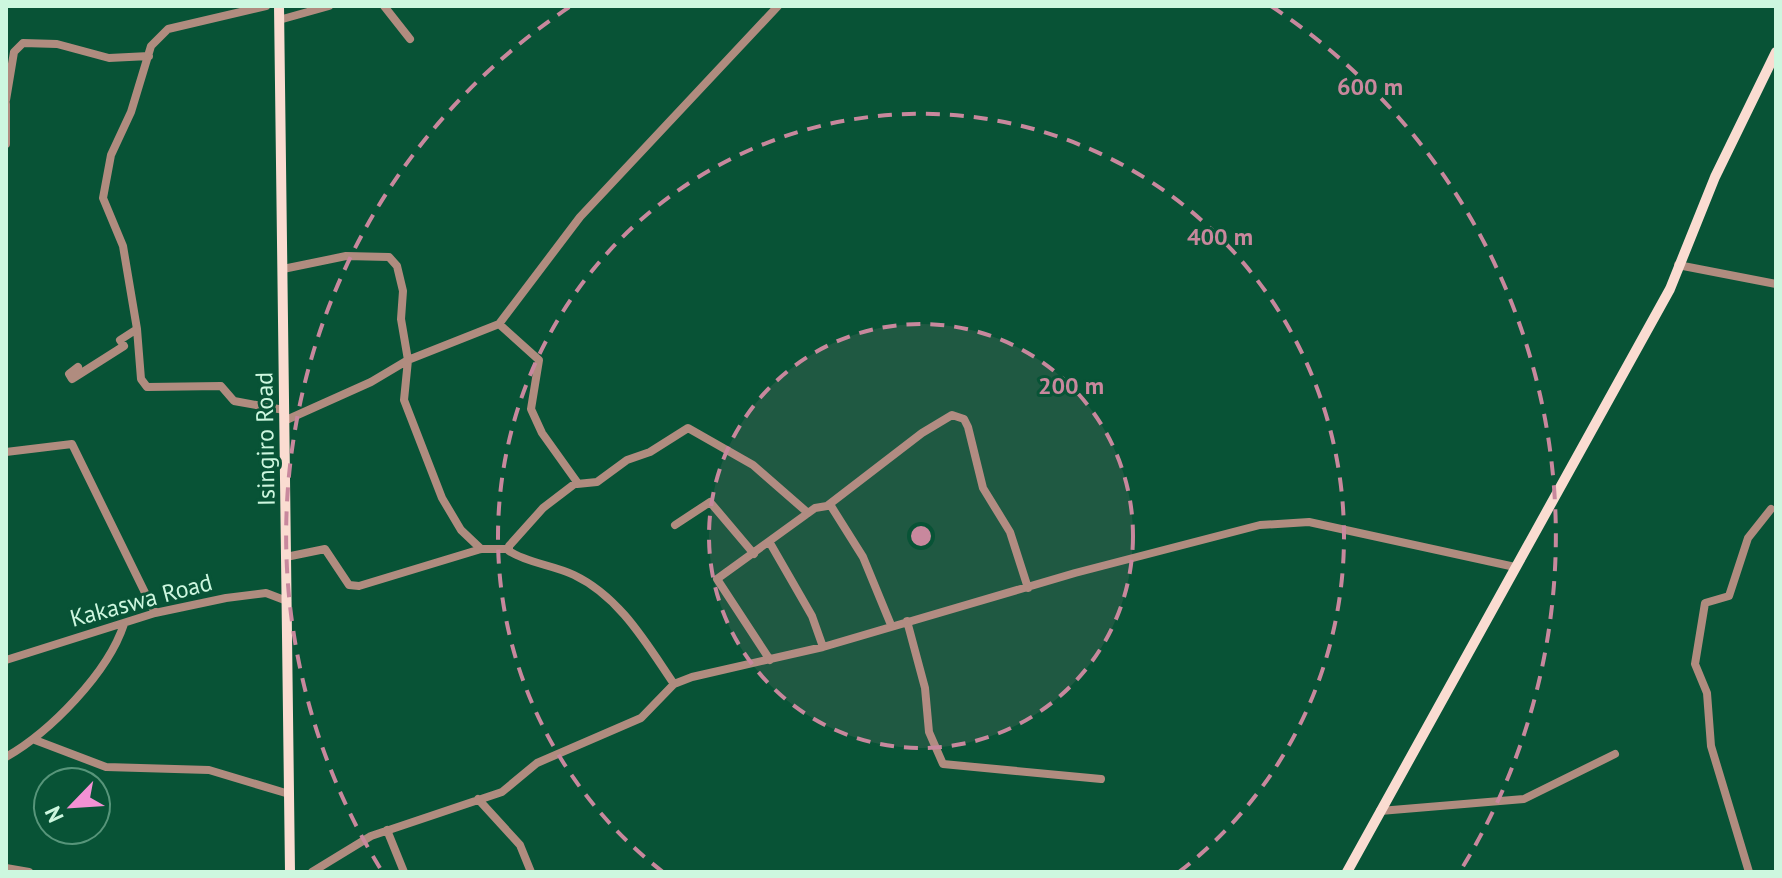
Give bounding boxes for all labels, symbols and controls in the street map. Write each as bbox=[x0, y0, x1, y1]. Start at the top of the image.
text: 600 m bbox=[1337, 71, 1403, 102]
text: 400 m bbox=[1187, 221, 1253, 252]
text: 200 m bbox=[1038, 370, 1104, 401]
street label: Isingiro Road bbox=[248, 372, 282, 506]
centre of rings bbox=[907, 522, 935, 550]
street label: Kakaswa Road bbox=[66, 566, 216, 634]
north arrow bbox=[32, 766, 112, 846]
text: N bbox=[38, 802, 70, 827]

